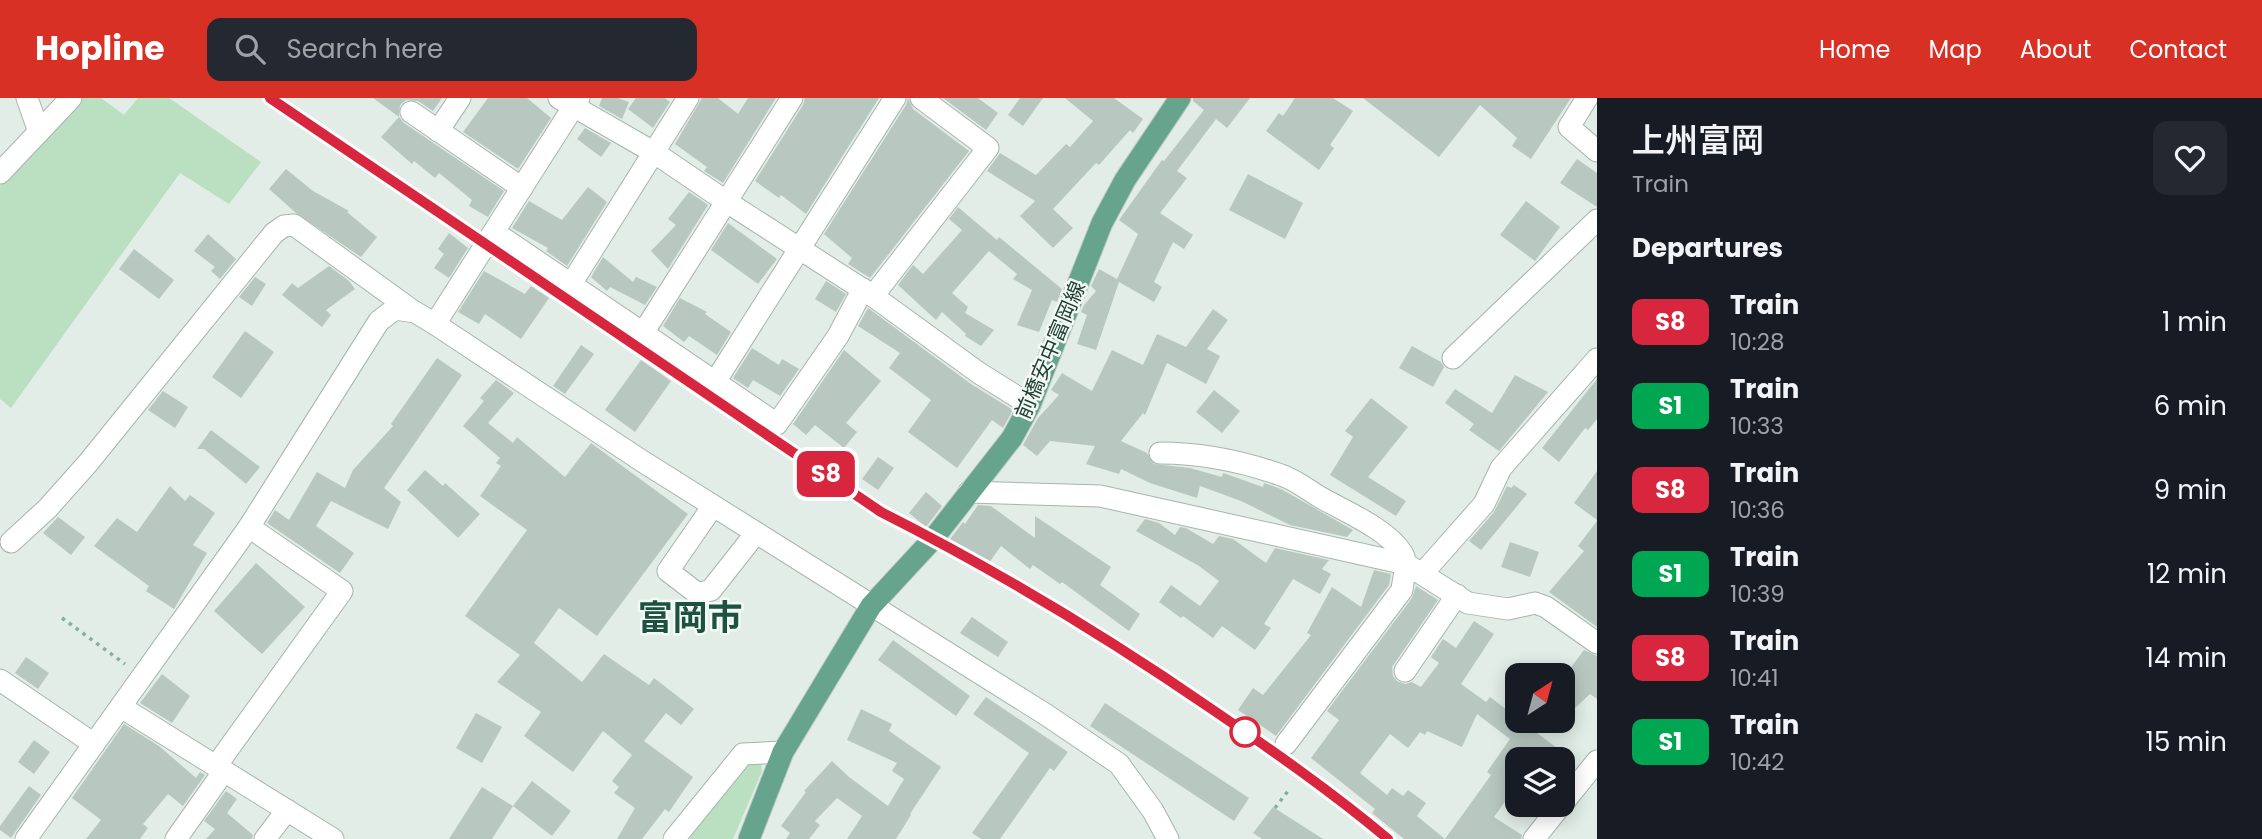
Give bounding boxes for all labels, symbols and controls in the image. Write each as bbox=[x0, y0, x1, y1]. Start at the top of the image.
search box bbox=[207, 18, 697, 81]
text: Hopline bbox=[35, 25, 165, 72]
icon: search bbox=[231, 30, 269, 68]
text: Search here bbox=[287, 31, 443, 67]
text: Home bbox=[1819, 33, 1891, 66]
text: Map bbox=[1929, 33, 1982, 66]
text: About bbox=[2020, 33, 2091, 66]
text: Contact bbox=[2129, 33, 2227, 66]
text: 上州富岡 bbox=[1632, 117, 1764, 164]
button: heart bbox=[2153, 121, 2227, 195]
text: Train bbox=[1632, 168, 1689, 200]
text: Departures bbox=[1632, 230, 1783, 266]
street label: 前橋安中富岡線 bbox=[1008, 277, 1092, 423]
text: Train bbox=[1730, 287, 1799, 323]
text: 1 min bbox=[2162, 304, 2227, 340]
text: S8 bbox=[1655, 305, 1686, 338]
text: 10:28 bbox=[1730, 326, 1784, 358]
text: Train bbox=[1730, 371, 1799, 407]
text: 6 min bbox=[2154, 388, 2227, 424]
text: S1 bbox=[1659, 389, 1682, 422]
text: 10:33 bbox=[1730, 410, 1784, 442]
line badge: S8 bbox=[794, 451, 858, 497]
text: Train bbox=[1730, 455, 1799, 491]
text: S8 bbox=[811, 457, 841, 490]
text: 9 min bbox=[2154, 472, 2227, 508]
text: S8 bbox=[1655, 473, 1686, 506]
text: 10:36 bbox=[1730, 494, 1785, 526]
text: Train bbox=[1730, 539, 1799, 575]
text: 12 min bbox=[2147, 556, 2227, 592]
text: S1 bbox=[1659, 557, 1682, 590]
text: 10:39 bbox=[1730, 578, 1785, 610]
district label: 富岡市 bbox=[637, 593, 743, 642]
text: Train bbox=[1730, 623, 1799, 659]
text: 14 min bbox=[2146, 640, 2227, 676]
text: S8 bbox=[1655, 641, 1686, 674]
text: 10:41 bbox=[1730, 662, 1779, 694]
north arrow bbox=[1505, 663, 1575, 733]
map controls bbox=[1505, 663, 1575, 817]
text: Train bbox=[1730, 707, 1799, 743]
unlabelled marker bbox=[1230, 717, 1260, 747]
text: 15 min bbox=[2146, 724, 2227, 760]
text: S1 bbox=[1659, 725, 1682, 758]
text: 10:42 bbox=[1730, 746, 1784, 778]
button: layers bbox=[1505, 747, 1575, 817]

